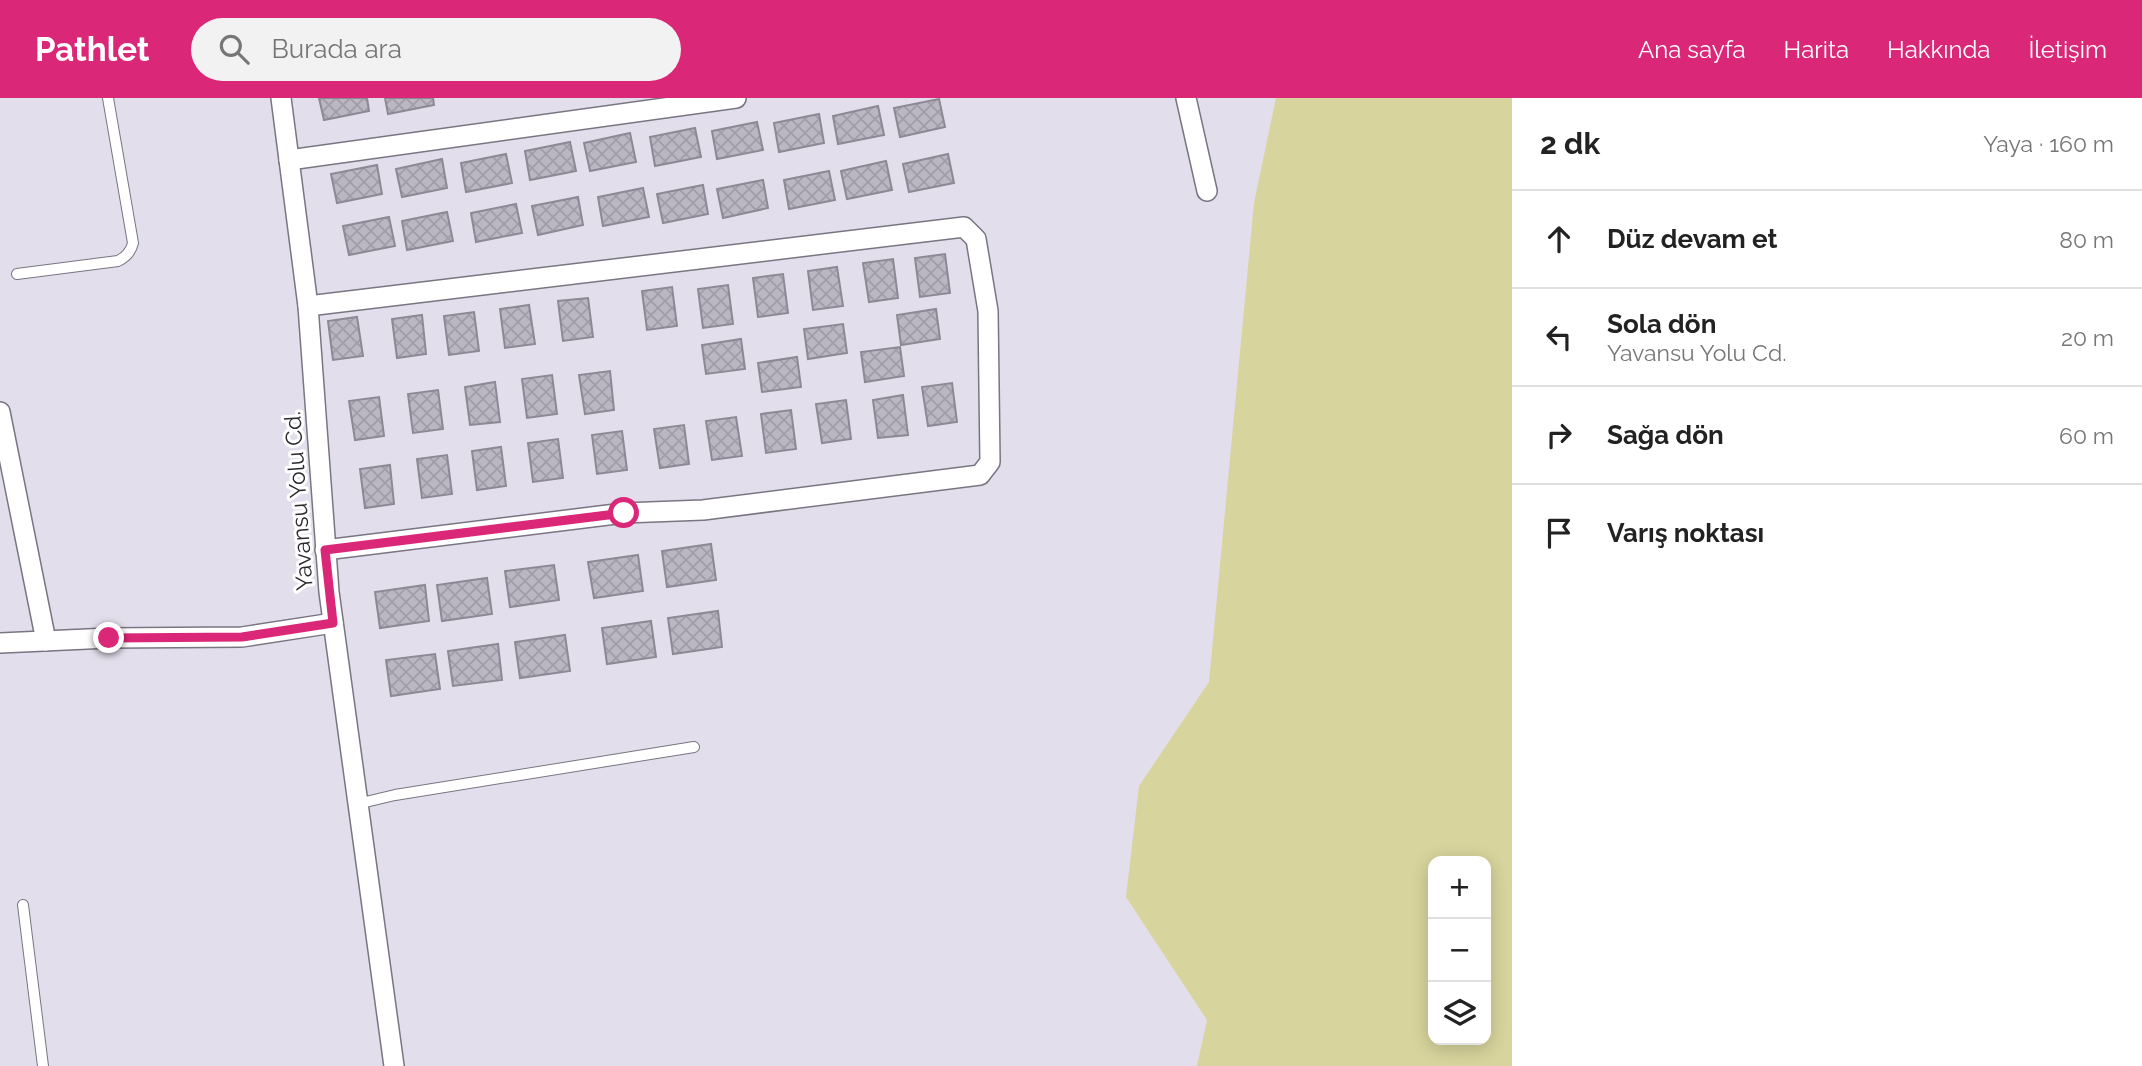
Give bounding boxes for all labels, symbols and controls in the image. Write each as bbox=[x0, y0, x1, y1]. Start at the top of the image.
search box bbox=[191, 18, 681, 81]
text: Pathlet bbox=[35, 30, 149, 69]
icon: search bbox=[215, 30, 253, 68]
text: Burada ara bbox=[271, 34, 402, 64]
text: Ana sayfa bbox=[1638, 35, 1746, 64]
text: Harita bbox=[1784, 35, 1849, 64]
text: Hakkında bbox=[1887, 35, 1990, 64]
text: İletişim bbox=[2028, 35, 2107, 64]
text: 2 dk bbox=[1540, 126, 1600, 161]
text: Yaya · 160 m bbox=[1983, 130, 2114, 157]
icon: ahead bbox=[1540, 220, 1578, 258]
text: Düz devam et bbox=[1607, 224, 1777, 254]
text: 80 m bbox=[2059, 226, 2114, 253]
text: Sola dön bbox=[1607, 309, 1716, 339]
icon: left bbox=[1540, 318, 1578, 356]
text: 20 m bbox=[2061, 324, 2114, 351]
text: Yavansu Yolu Cd. bbox=[1607, 339, 1787, 366]
street label: Yavansu Yolu Cd. bbox=[278, 410, 318, 592]
icon: right bbox=[1540, 416, 1578, 454]
text: Sağa dön bbox=[1607, 420, 1724, 450]
text: 60 m bbox=[2059, 422, 2114, 449]
route start bbox=[608, 497, 639, 528]
icon: arrive bbox=[1540, 514, 1578, 552]
text: Varış noktası bbox=[1607, 518, 1764, 548]
route end bbox=[93, 622, 124, 653]
map controls bbox=[1428, 856, 1491, 1045]
button: + bbox=[1428, 856, 1491, 919]
button: − bbox=[1428, 919, 1491, 982]
button: layers bbox=[1428, 982, 1491, 1045]

